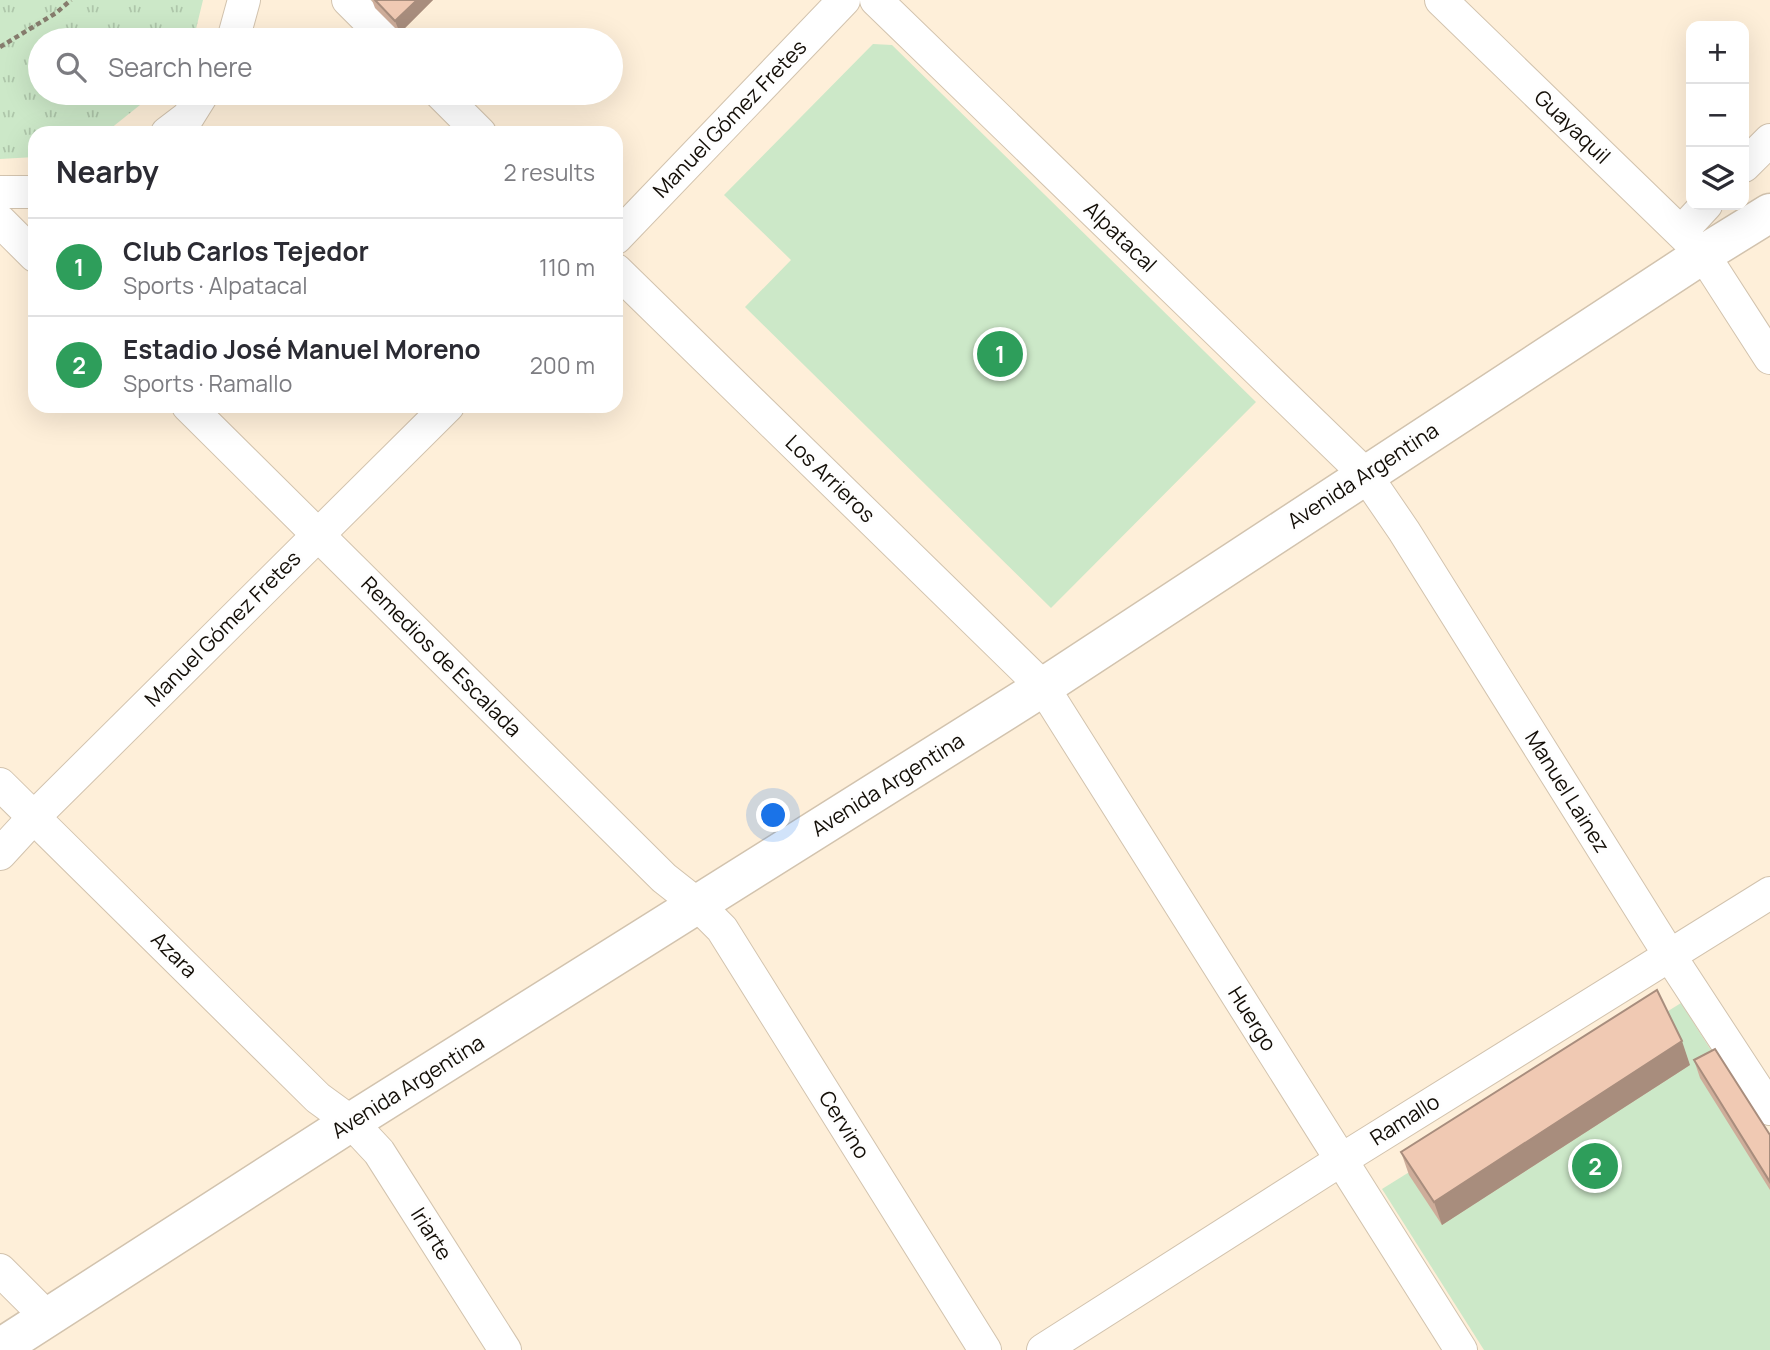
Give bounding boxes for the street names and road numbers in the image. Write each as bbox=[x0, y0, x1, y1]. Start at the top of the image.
street label: Manuel Gómez Fretes bbox=[646, 33, 812, 203]
street label: Guayaquil bbox=[1529, 83, 1617, 169]
street label: Alpatacal bbox=[1078, 195, 1163, 278]
street label: Avenida Argentina bbox=[1281, 416, 1444, 535]
street label: Los Arrieros bbox=[780, 428, 882, 528]
street label: Manuel Gómez Fretes bbox=[138, 544, 306, 712]
street label: Remedios de Escalada bbox=[355, 570, 528, 743]
street label: Manuel Lainez bbox=[1519, 725, 1616, 858]
street label: Avenida Argentina bbox=[806, 726, 969, 842]
street label: Azara bbox=[146, 925, 204, 983]
street label: Huergo bbox=[1222, 981, 1284, 1056]
street label: Avenida Argentina bbox=[326, 1028, 489, 1144]
street label: Cervino bbox=[813, 1085, 877, 1164]
street label: Ramallo bbox=[1365, 1087, 1444, 1151]
street label: Iriarte bbox=[405, 1202, 459, 1265]

